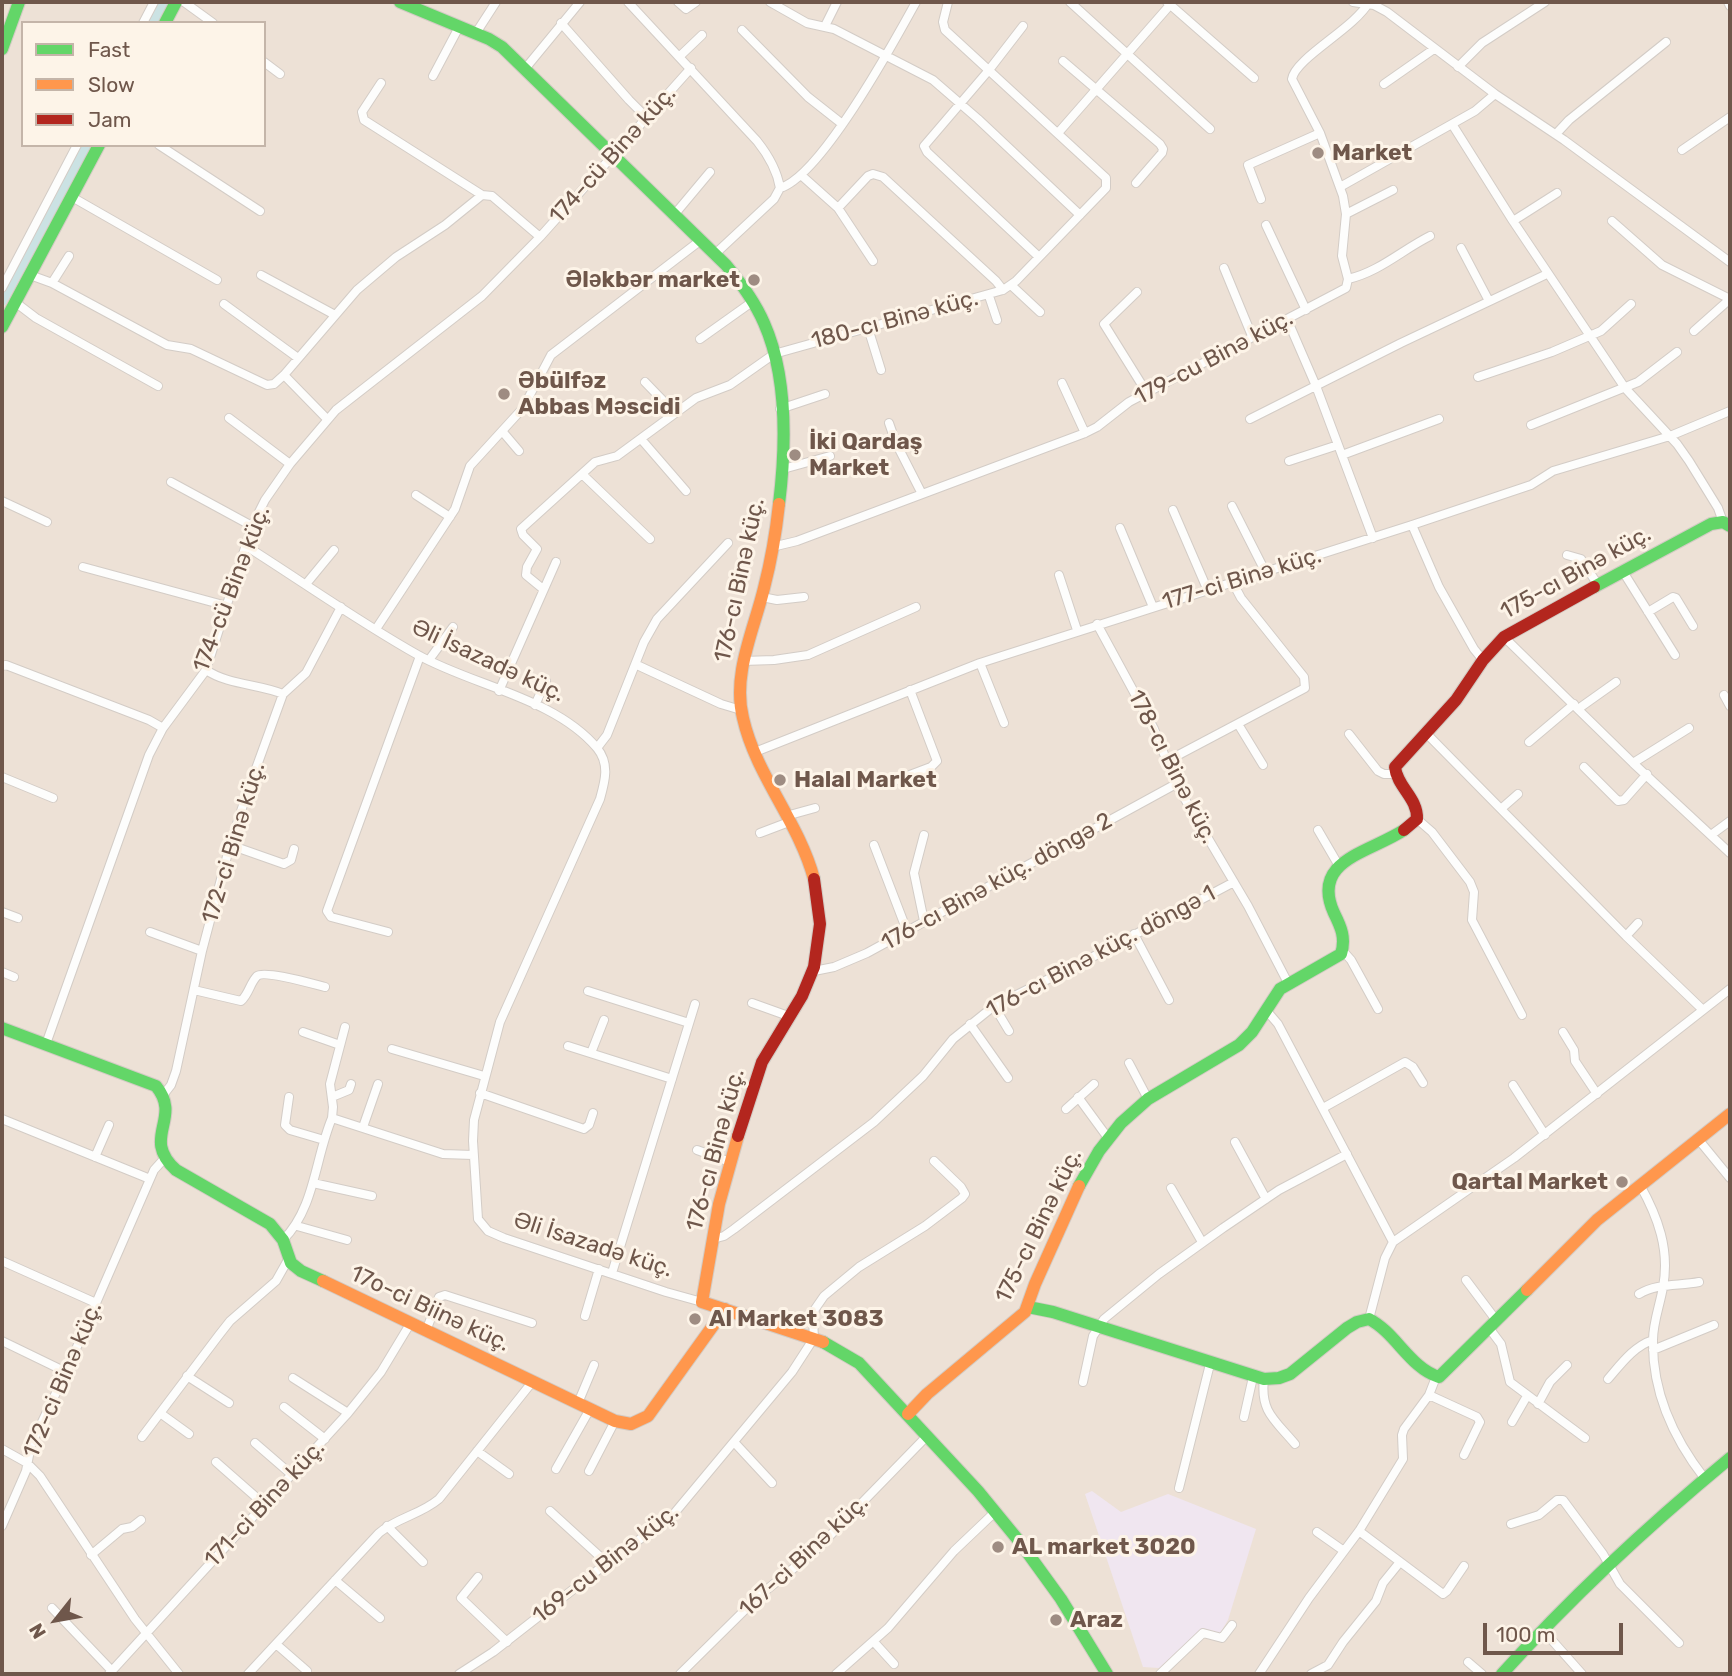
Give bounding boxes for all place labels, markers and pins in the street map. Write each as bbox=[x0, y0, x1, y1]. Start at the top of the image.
place label: Market bbox=[1332, 139, 1412, 167]
marker: Market bbox=[1310, 145, 1326, 161]
place label: Ələkbər market bbox=[565, 266, 740, 294]
marker: Ələkbər market bbox=[746, 272, 762, 288]
place label: Əbülfəz Abbas Məscidi bbox=[518, 367, 680, 421]
marker: Əbülfəz Abbas Məscidi bbox=[496, 386, 512, 402]
place label: İki Qardaş Market bbox=[809, 428, 922, 482]
marker: İki Qardaş Market bbox=[787, 447, 803, 463]
place label: Halal Market bbox=[794, 766, 937, 794]
marker: Halal Market bbox=[772, 772, 788, 788]
place label: Qartal Market bbox=[1451, 1168, 1608, 1196]
marker: Qartal Market bbox=[1614, 1174, 1630, 1190]
place label: Al Market 3083 bbox=[709, 1305, 884, 1333]
marker: Al Market 3083 bbox=[687, 1311, 703, 1327]
place label: AL market 3020 bbox=[1012, 1533, 1196, 1561]
marker: AL market 3020 bbox=[990, 1539, 1006, 1555]
place label: Araz bbox=[1070, 1606, 1123, 1634]
marker: Araz bbox=[1048, 1612, 1064, 1628]

